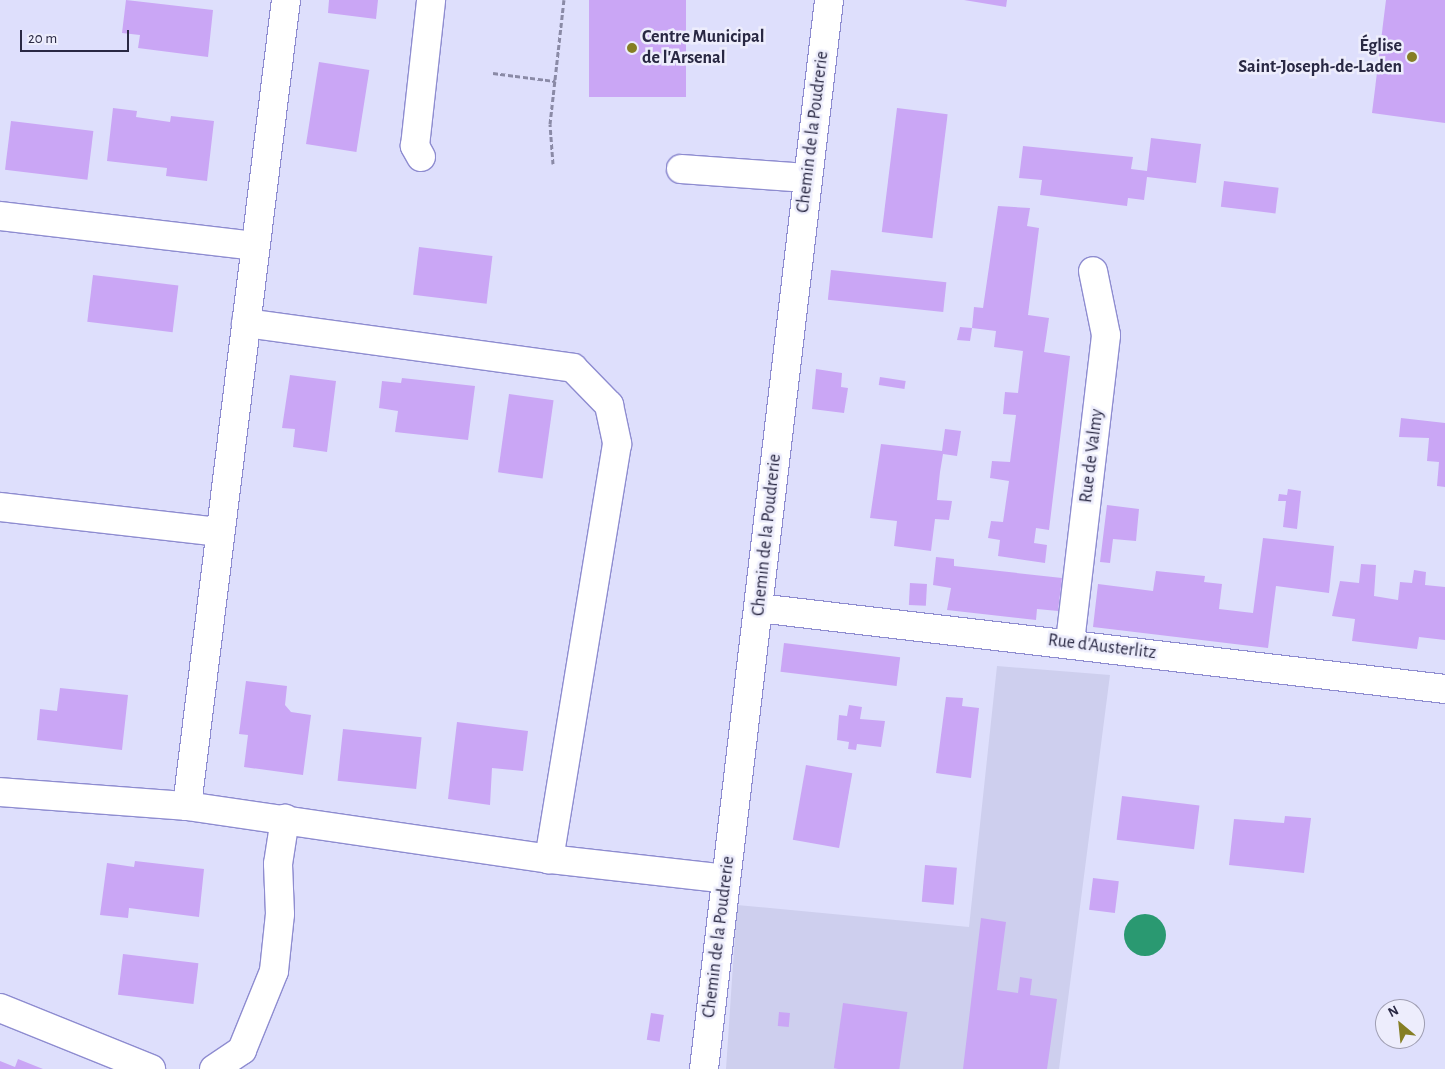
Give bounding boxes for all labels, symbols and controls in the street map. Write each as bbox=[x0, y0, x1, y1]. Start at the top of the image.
scale bar bbox=[22, 20, 131, 52]
place label: Centre Municipal de l'Arsenal bbox=[642, 27, 764, 70]
text: 20 m bbox=[28, 31, 57, 46]
place label: Église Saint-Joseph-de-Laden bbox=[1238, 36, 1402, 78]
marker: Centre Municipal de l'Arsenal bbox=[626, 42, 638, 54]
street label: Chemin de la Poudrerie bbox=[792, 50, 834, 214]
marker: Église Saint-Joseph-de-Laden bbox=[1406, 51, 1418, 63]
street label: Rue de Valmy bbox=[1076, 408, 1108, 504]
street label: Chemin de la Poudrerie bbox=[748, 453, 786, 617]
street label: Rue d'Austerlitz bbox=[1047, 630, 1157, 664]
street label: Chemin de la Poudrerie bbox=[698, 855, 740, 1019]
north arrow bbox=[1375, 999, 1425, 1049]
text: N bbox=[1386, 1003, 1401, 1020]

